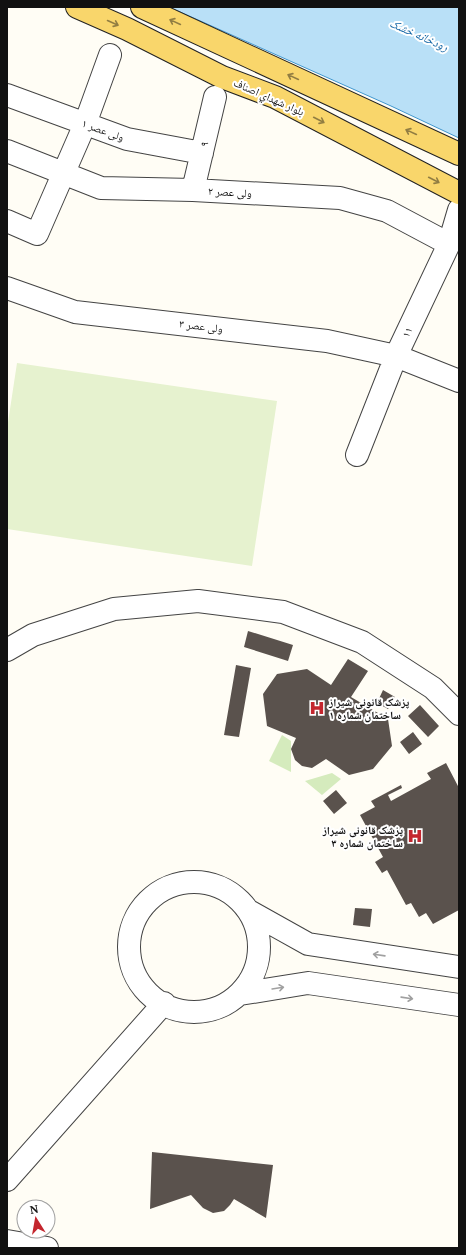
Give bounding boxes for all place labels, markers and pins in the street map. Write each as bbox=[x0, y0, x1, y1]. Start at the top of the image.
place label: پزشک قانونی شیراز ساختمان شماره ۱ bbox=[328, 695, 410, 723]
hospital icon: پزشک قانونی شیراز ساختمان شماره ۱ bbox=[308, 699, 326, 717]
place label: پزشک قانونی شیراز ساختمان شماره ٣ bbox=[322, 823, 403, 851]
hospital icon: پزشک قانونی شیراز ساختمان شماره ٣ bbox=[406, 827, 424, 845]

